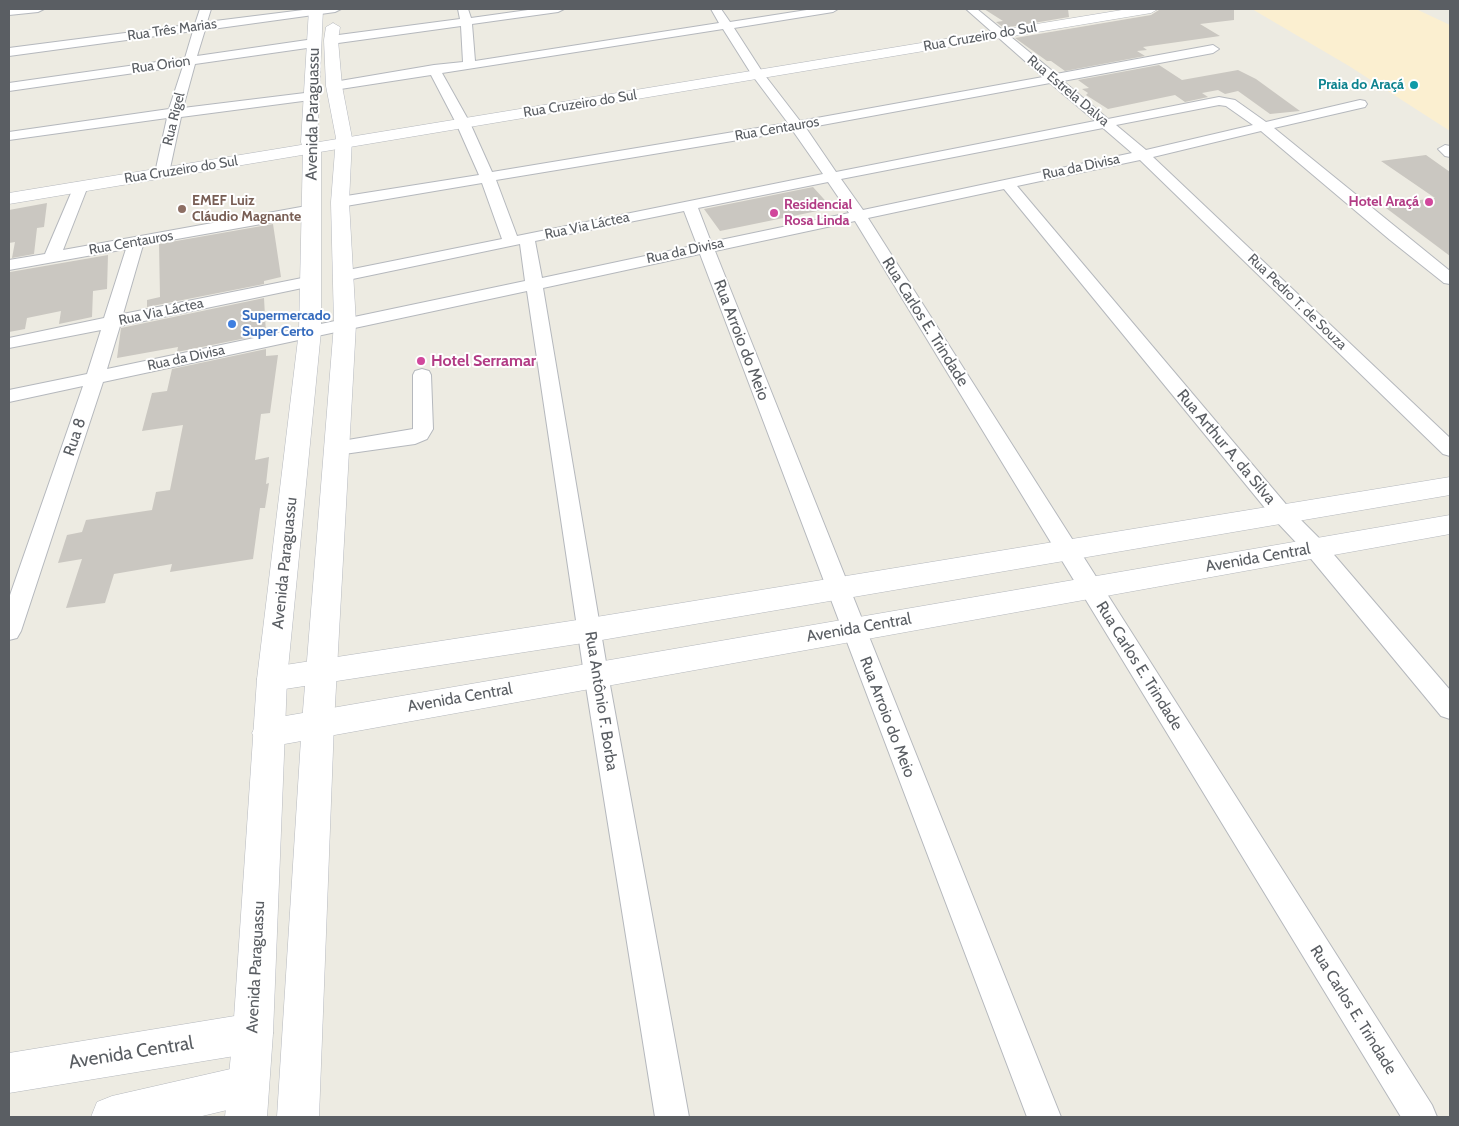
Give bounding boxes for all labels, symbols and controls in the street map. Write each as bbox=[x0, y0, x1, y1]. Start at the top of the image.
street label: Rua Três Marias bbox=[126, 15, 218, 45]
street label: Rua Cruzeiro do Sul bbox=[922, 19, 1038, 55]
street label: Avenida Paraguassu bbox=[302, 48, 324, 180]
street label: Rua Estrela Dalva bbox=[1024, 52, 1112, 130]
street label: Rua Orion bbox=[131, 53, 191, 77]
place label: Praia do Araçá bbox=[1318, 77, 1404, 93]
marker: Praia do Araçá bbox=[1408, 79, 1420, 91]
street label: Rua Cruzeiro do Sul bbox=[522, 87, 638, 121]
street label: Rua Rigel bbox=[159, 91, 189, 147]
street label: Rua Centauros bbox=[734, 113, 820, 145]
street label: Rua da Divisa bbox=[1041, 151, 1121, 183]
street label: Rua Cruzeiro do Sul bbox=[123, 153, 239, 187]
place label: EMEF Luiz Cláudio Magnante bbox=[192, 193, 301, 226]
place label: Hotel Araçá bbox=[1349, 194, 1419, 210]
marker: Hotel Araçá bbox=[1423, 196, 1435, 208]
place label: Residencial Rosa Linda bbox=[784, 197, 852, 230]
marker: EMEF Luiz Cláudio Magnante bbox=[176, 203, 188, 215]
marker: Residencial Rosa Linda bbox=[768, 207, 780, 219]
street label: Rua Via Láctea bbox=[543, 209, 631, 243]
street label: Rua Centauros bbox=[88, 227, 174, 259]
street label: Rua da Divisa bbox=[645, 235, 725, 267]
street label: Rua Pedro T. de Souza bbox=[1244, 250, 1350, 354]
street label: Rua Carlos E. Trindade bbox=[878, 254, 972, 390]
street label: Rua Arroio do Meio bbox=[709, 277, 773, 403]
street label: Rua Via Láctea bbox=[117, 295, 205, 329]
place label: Supermercado Super Certo bbox=[242, 308, 331, 341]
marker: Supermercado Super Certo bbox=[226, 318, 238, 330]
street label: Rua da Divisa bbox=[146, 342, 226, 374]
place label: Hotel Serramar bbox=[431, 351, 536, 371]
marker: Hotel Serramar bbox=[415, 355, 427, 367]
street label: Rua Arthur A. da Silva bbox=[1172, 386, 1280, 508]
street label: Rua 8 bbox=[60, 416, 90, 458]
street label: Avenida Paraguassu bbox=[269, 496, 301, 630]
street label: Avenida Central bbox=[1204, 539, 1312, 577]
street label: Rua Carlos E. Trindade bbox=[1092, 598, 1186, 734]
street label: Avenida Central bbox=[805, 609, 913, 647]
street label: Rua Antônio F. Borba bbox=[581, 630, 621, 772]
street label: Rua Arroio do Meio bbox=[855, 654, 919, 780]
street label: Avenida Central bbox=[406, 679, 514, 717]
street label: Avenida Paraguassu bbox=[243, 900, 269, 1034]
street label: Rua Carlos E. Trindade bbox=[1306, 942, 1400, 1078]
street label: Avenida Central bbox=[67, 1032, 195, 1074]

